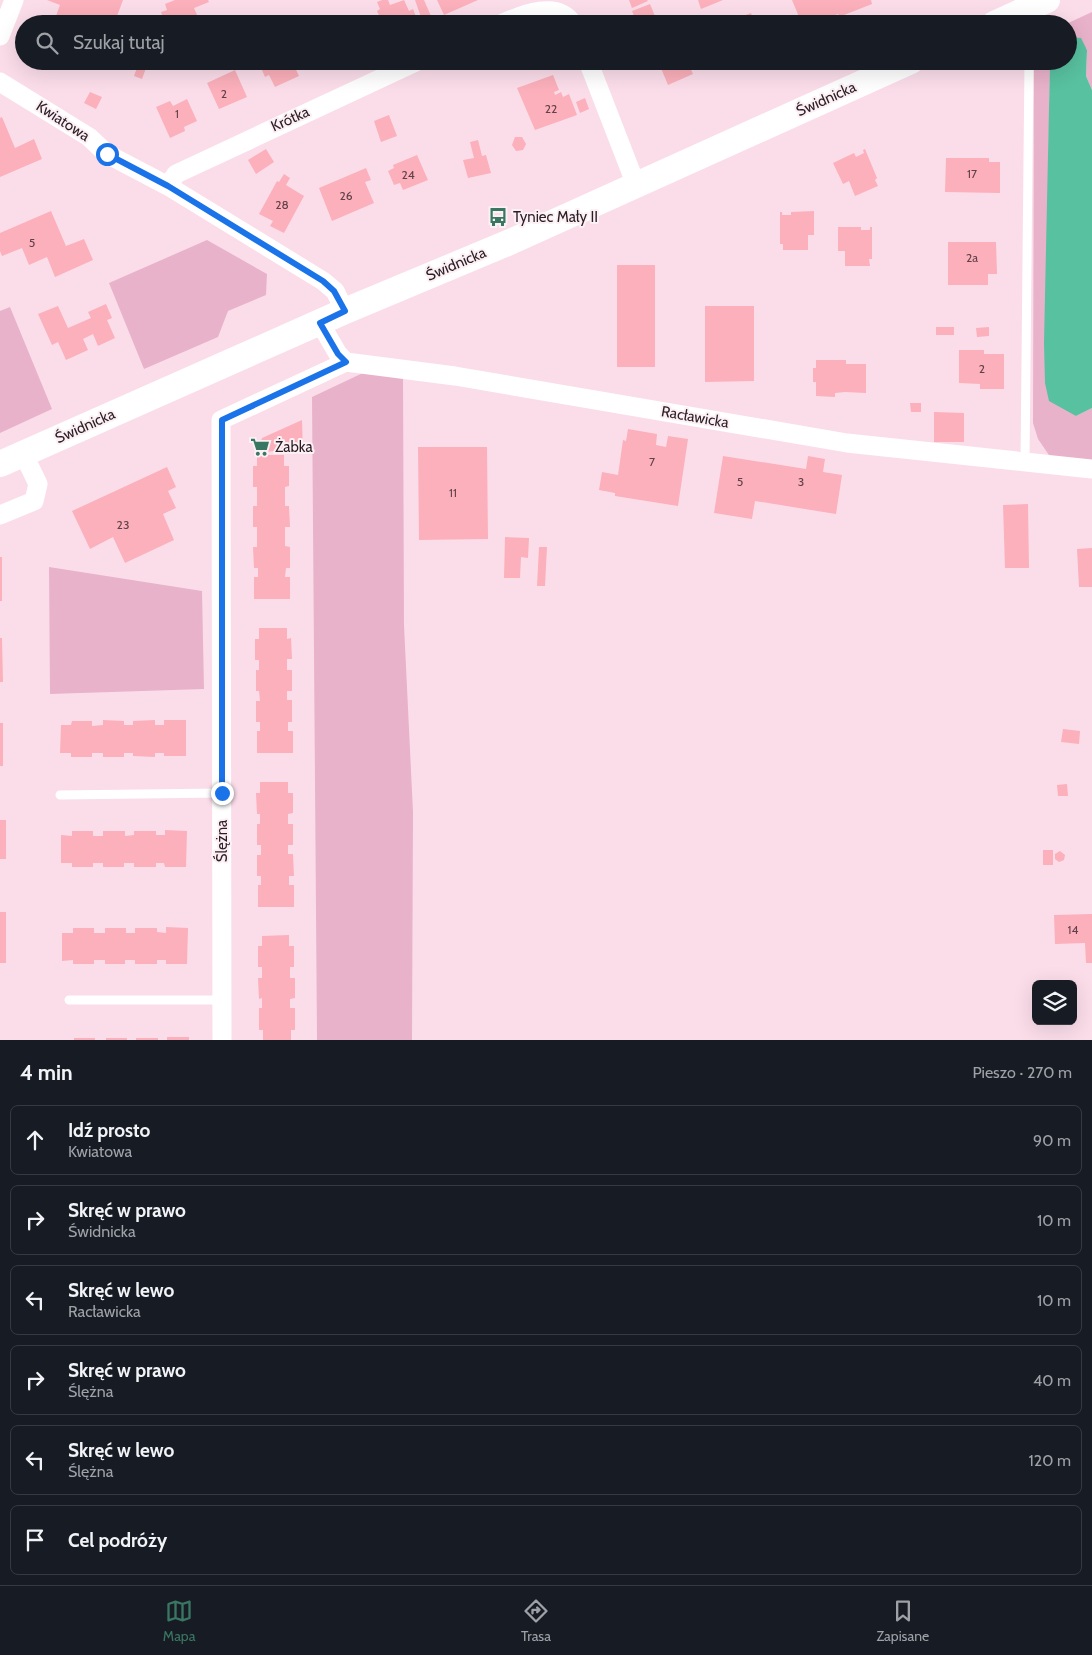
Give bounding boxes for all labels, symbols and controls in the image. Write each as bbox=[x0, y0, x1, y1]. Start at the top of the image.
search box bbox=[15, 15, 1077, 70]
icon: search bbox=[33, 29, 61, 57]
text: Szukaj tutaj bbox=[73, 31, 165, 54]
street label: Świdnicka bbox=[793, 77, 859, 120]
house number: 2 bbox=[221, 86, 227, 101]
street label: Kwiatowa bbox=[33, 97, 94, 145]
house number: 22 bbox=[545, 101, 557, 116]
street label: Krótka bbox=[268, 102, 313, 135]
house number: 1 bbox=[175, 106, 179, 121]
route start bbox=[96, 143, 119, 166]
house number: 17 bbox=[967, 166, 977, 181]
house number: 24 bbox=[401, 167, 415, 182]
house number: 26 bbox=[339, 188, 353, 203]
house number: 28 bbox=[275, 197, 289, 212]
bus stop icon: Tyniec Mały II bbox=[487, 206, 509, 228]
place label: Tyniec Mały II bbox=[513, 208, 598, 226]
house number: 5 bbox=[29, 235, 35, 250]
street label: Świdnicka bbox=[423, 242, 489, 285]
house number: 2a bbox=[966, 250, 978, 265]
house number: 2 bbox=[979, 361, 985, 376]
street label: Racławicka bbox=[660, 402, 731, 432]
street label: Świdnicka bbox=[52, 404, 118, 447]
supermarket icon: Żabka bbox=[249, 436, 271, 458]
place label: Żabka bbox=[275, 437, 313, 456]
house number: 7 bbox=[649, 454, 655, 469]
house number: 5 bbox=[737, 474, 743, 489]
house number: 3 bbox=[798, 474, 804, 489]
house number: 11 bbox=[449, 485, 457, 500]
house number: 23 bbox=[117, 517, 129, 532]
route end bbox=[211, 782, 234, 805]
street label: Ślężna bbox=[212, 819, 231, 862]
house number: 14 bbox=[1068, 922, 1078, 937]
map controls bbox=[1032, 980, 1077, 1025]
button: layers bbox=[1032, 980, 1077, 1025]
text: 4 min bbox=[20, 1060, 73, 1085]
text: Pieszo · 270 m bbox=[972, 1063, 1072, 1082]
text: Idź prosto bbox=[68, 1119, 150, 1142]
icon: ahead bbox=[21, 1126, 49, 1154]
text: 90 m bbox=[1033, 1131, 1071, 1150]
text: Kwiatowa bbox=[68, 1142, 132, 1161]
text: Skręć w prawo bbox=[68, 1199, 186, 1222]
icon: right bbox=[21, 1206, 49, 1234]
text: 10 m bbox=[1037, 1211, 1071, 1230]
text: Świdnicka bbox=[68, 1222, 136, 1241]
text: Skręć w lewo bbox=[68, 1279, 174, 1302]
icon: left bbox=[21, 1286, 49, 1314]
text: 10 m bbox=[1037, 1291, 1071, 1310]
text: Racławicka bbox=[68, 1302, 141, 1321]
text: Skręć w prawo bbox=[68, 1359, 186, 1382]
icon: right bbox=[21, 1366, 49, 1394]
text: 40 m bbox=[1033, 1371, 1071, 1390]
text: Ślężna bbox=[68, 1382, 113, 1401]
text: Skręć w lewo bbox=[68, 1439, 174, 1462]
icon: left bbox=[21, 1446, 49, 1474]
text: 120 m bbox=[1029, 1451, 1071, 1470]
text: Ślężna bbox=[68, 1462, 113, 1481]
icon: arrive bbox=[21, 1526, 49, 1554]
text: Cel podróży bbox=[68, 1529, 167, 1552]
tab: Mapa bbox=[163, 1597, 195, 1645]
tab: Trasa bbox=[521, 1597, 551, 1645]
tab: Zapisane bbox=[877, 1597, 929, 1645]

